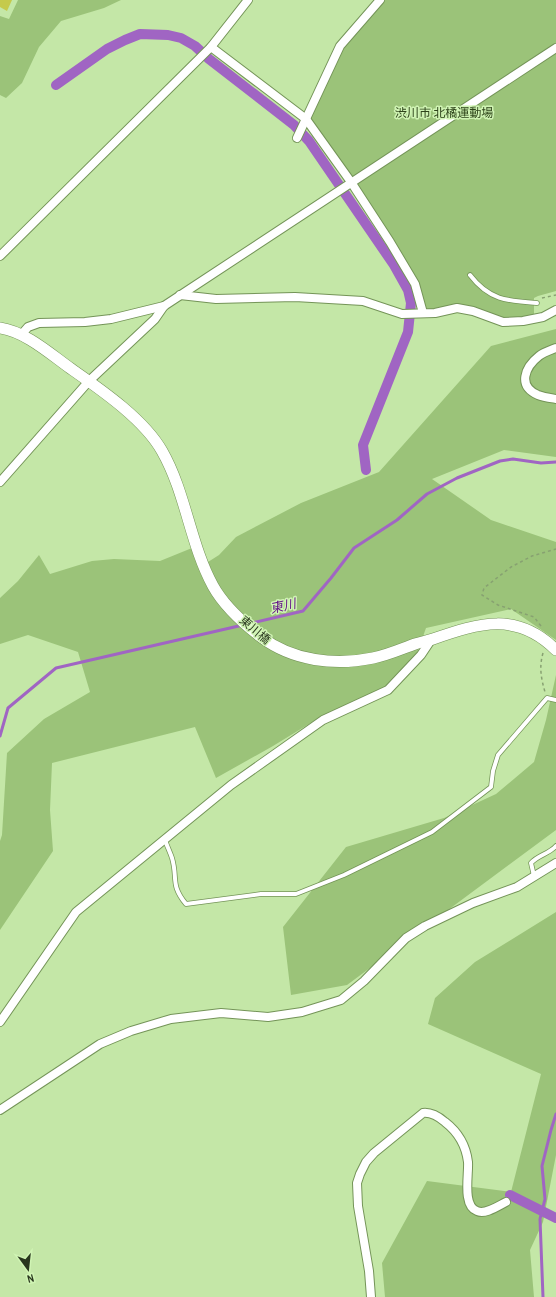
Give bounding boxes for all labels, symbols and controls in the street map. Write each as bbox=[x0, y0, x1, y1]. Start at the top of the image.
park label: 渋川市 北橘運動場 bbox=[395, 105, 493, 121]
water label: 東川 bbox=[268, 594, 300, 617]
street label: 東川橋 bbox=[236, 612, 274, 648]
north arrow bbox=[8, 1249, 48, 1289]
text: N bbox=[26, 1271, 36, 1286]

